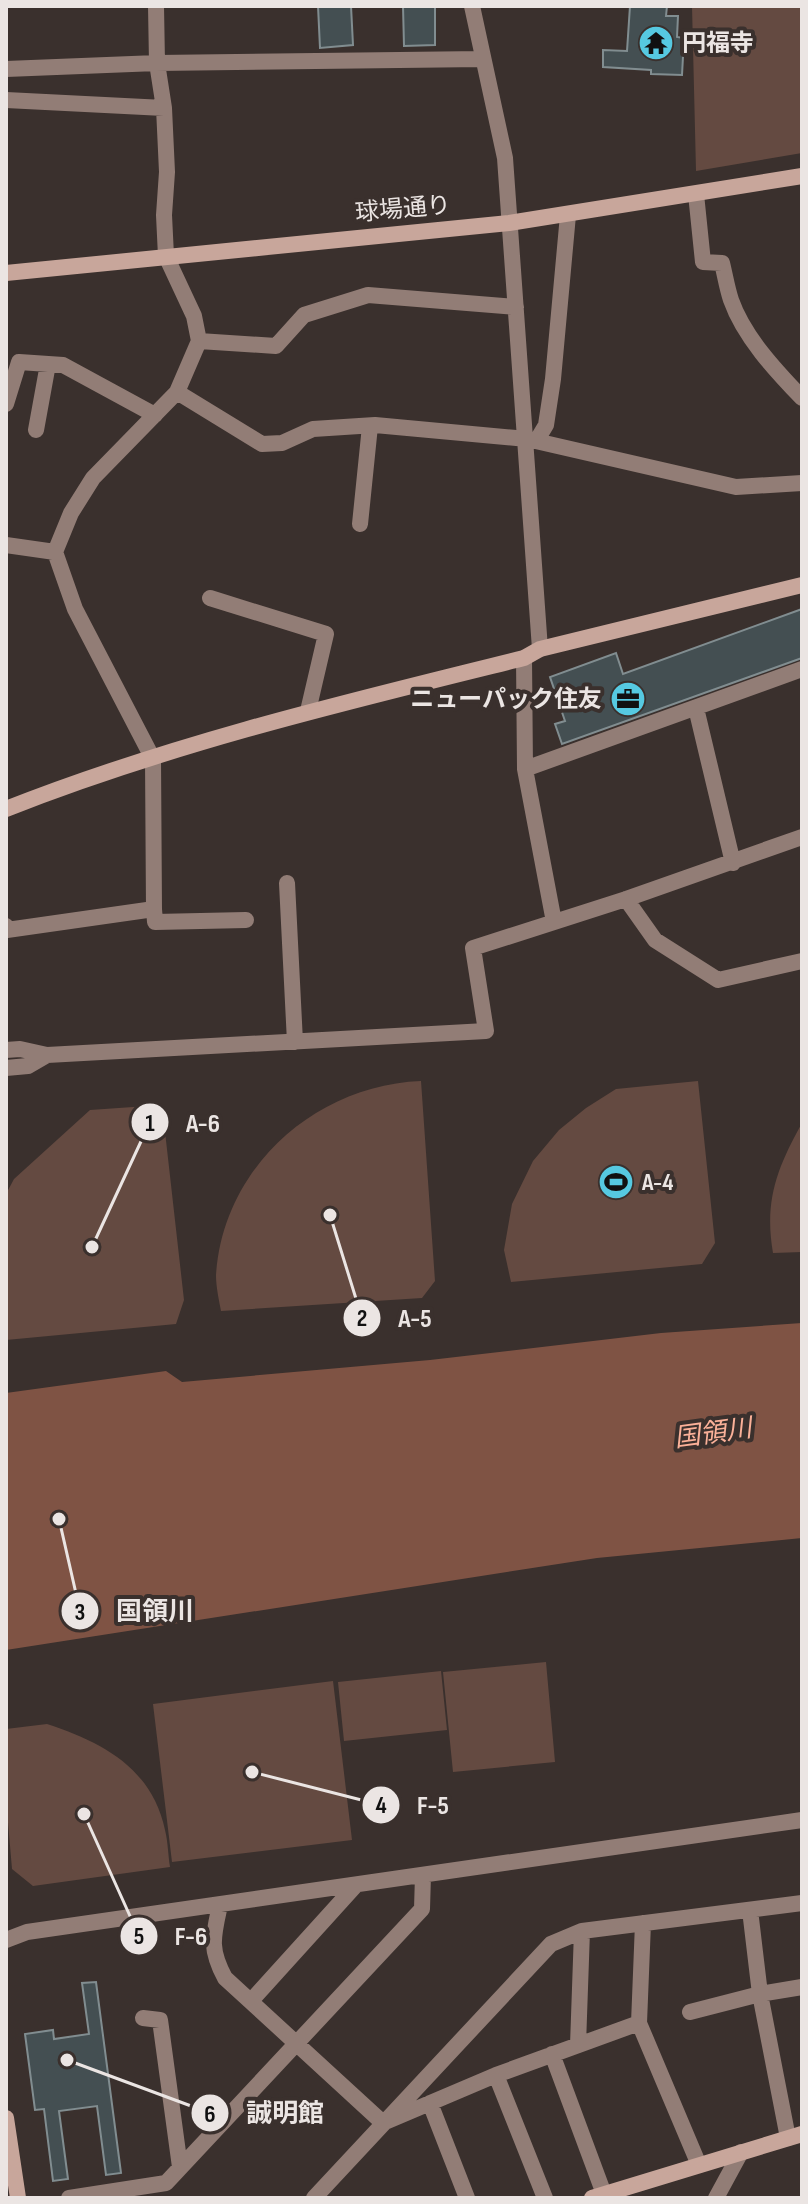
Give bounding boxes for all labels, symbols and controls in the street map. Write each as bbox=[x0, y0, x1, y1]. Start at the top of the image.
temple icon: 円福寺 bbox=[637, 24, 675, 62]
place label: 円福寺 bbox=[682, 29, 754, 58]
street label: 球場通り bbox=[354, 190, 452, 228]
office icon: ニューパック住友 bbox=[609, 680, 647, 718]
place label: ニューパック住友 bbox=[410, 685, 602, 714]
callout: A-6 bbox=[130, 1097, 236, 1147]
text: 1 bbox=[145, 1109, 155, 1138]
text: A-6 bbox=[185, 1109, 220, 1140]
sports icon: A-4 bbox=[597, 1163, 635, 1201]
place label: A-4 bbox=[641, 1168, 673, 1197]
callout: A-5 bbox=[342, 1293, 448, 1343]
text: 2 bbox=[357, 1304, 367, 1333]
text: A-5 bbox=[397, 1304, 432, 1335]
water label: 国領川 bbox=[672, 1413, 757, 1455]
callout: 国領川 bbox=[60, 1586, 210, 1636]
text: 国領川 bbox=[116, 1597, 194, 1628]
text: 3 bbox=[75, 1598, 85, 1627]
callout: F-5 bbox=[361, 1780, 465, 1830]
text: 4 bbox=[375, 1791, 387, 1820]
text: F-5 bbox=[417, 1791, 449, 1822]
callout: F-6 bbox=[119, 1911, 223, 1961]
text: 5 bbox=[134, 1922, 144, 1951]
text: F-6 bbox=[175, 1922, 207, 1953]
callout: 誠明館 bbox=[190, 2088, 340, 2138]
text: 誠明館 bbox=[246, 2099, 324, 2130]
text: 6 bbox=[204, 2100, 216, 2129]

